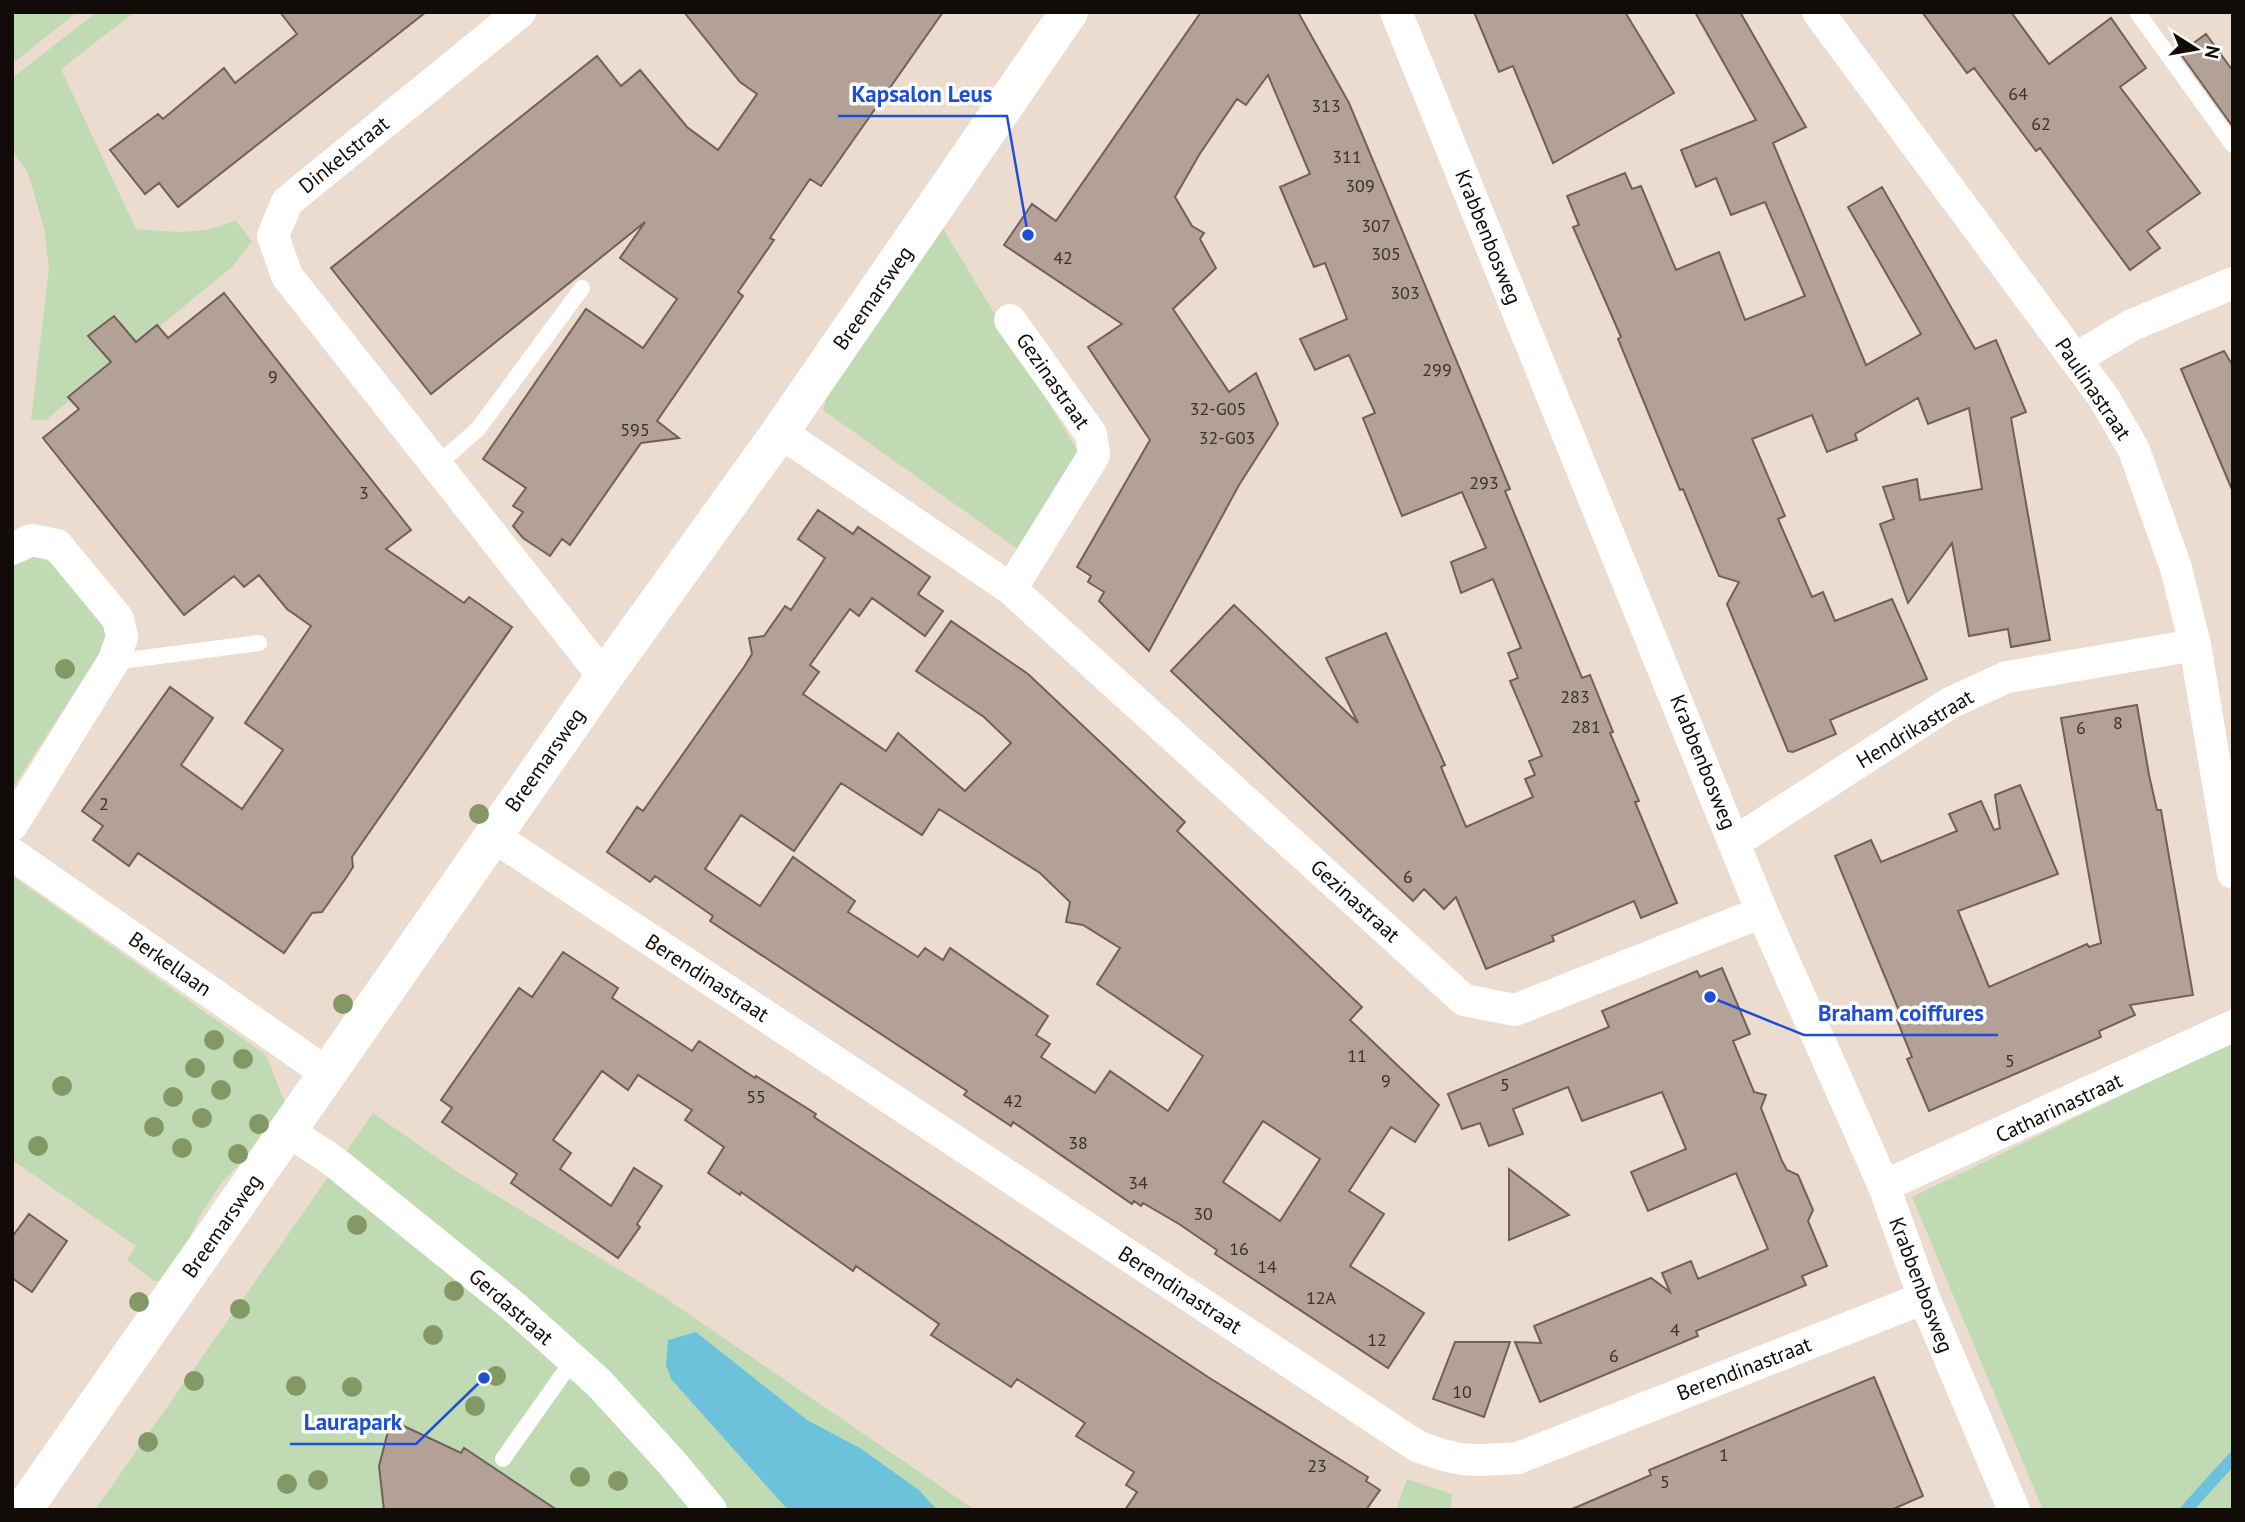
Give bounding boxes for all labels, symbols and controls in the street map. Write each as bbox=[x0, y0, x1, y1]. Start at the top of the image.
north arrow bbox=[2161, 14, 2231, 84]
text: N bbox=[2200, 44, 2226, 61]
callout: Kapsalon Leus bbox=[838, 72, 1007, 116]
text: Kapsalon Leus bbox=[852, 79, 993, 108]
house number: 64 bbox=[2008, 82, 2028, 105]
house number: 313 bbox=[1311, 94, 1341, 117]
street label: Dinkelstraat bbox=[293, 110, 394, 199]
house number: 62 bbox=[2031, 112, 2051, 135]
house number: 311 bbox=[1332, 145, 1362, 168]
street label: Krabbenbosweg bbox=[1449, 165, 1528, 308]
house number: 309 bbox=[1345, 174, 1375, 197]
house number: 307 bbox=[1361, 214, 1391, 237]
street label: Breemarsweg bbox=[827, 240, 918, 355]
house number: 305 bbox=[1371, 242, 1401, 265]
house number: 42 bbox=[1053, 246, 1073, 269]
house number: 303 bbox=[1390, 281, 1420, 304]
street label: Gezinastraat bbox=[1010, 327, 1096, 434]
street label: Paulinastraat bbox=[2049, 332, 2137, 445]
house number: 299 bbox=[1422, 358, 1452, 381]
house number: 9 bbox=[268, 365, 278, 388]
house number: 32-G05 bbox=[1190, 397, 1246, 420]
house number: 595 bbox=[620, 418, 650, 441]
house number: 32-G03 bbox=[1199, 426, 1255, 449]
house number: 293 bbox=[1469, 471, 1499, 494]
house number: 3 bbox=[359, 481, 369, 504]
street label: Hendrikastraat bbox=[1851, 683, 1978, 774]
house number: 283 bbox=[1560, 685, 1590, 708]
street label: Krabbenbosweg bbox=[1664, 690, 1743, 833]
street label: Breemarsweg bbox=[499, 702, 590, 817]
house number: 8 bbox=[2113, 711, 2123, 734]
house number: 281 bbox=[1571, 715, 1601, 738]
house number: 6 bbox=[2076, 716, 2086, 739]
house number: 2 bbox=[99, 792, 109, 815]
street label: Gezinastraat bbox=[1305, 853, 1406, 948]
house number: 6 bbox=[1403, 865, 1413, 888]
street label: Berkellaan bbox=[124, 925, 217, 1002]
street label: Berendinastraat bbox=[640, 928, 774, 1028]
callout: Braham coiffures bbox=[1804, 991, 1998, 1035]
text: Braham coiffures bbox=[1818, 998, 1984, 1027]
house number: 11 bbox=[1347, 1044, 1367, 1067]
house number: 5 bbox=[2005, 1049, 2015, 1072]
street label: Catharinastraat bbox=[1991, 1066, 2126, 1149]
house number: 9 bbox=[1381, 1069, 1391, 1092]
house number: 5 bbox=[1500, 1073, 1510, 1096]
house number: 55 bbox=[746, 1085, 766, 1108]
house number: 42 bbox=[1003, 1089, 1023, 1112]
house number: 38 bbox=[1068, 1131, 1088, 1154]
street label: Breemarsweg bbox=[176, 1168, 267, 1283]
house number: 34 bbox=[1128, 1171, 1148, 1194]
house number: 30 bbox=[1193, 1202, 1213, 1225]
street label: Krabbenbosweg bbox=[1883, 1213, 1960, 1356]
house number: 16 bbox=[1229, 1237, 1249, 1260]
street label: Berendinastraat bbox=[1113, 1240, 1247, 1340]
house number: 14 bbox=[1257, 1255, 1277, 1278]
street label: Gerdastraat bbox=[463, 1263, 559, 1351]
house number: 12A bbox=[1306, 1286, 1337, 1309]
house number: 4 bbox=[1670, 1318, 1680, 1341]
house number: 12 bbox=[1367, 1328, 1387, 1351]
street label: Berendinastraat bbox=[1673, 1330, 1815, 1407]
house number: 6 bbox=[1609, 1344, 1619, 1367]
house number: 10 bbox=[1452, 1380, 1472, 1403]
callout: Laurapark bbox=[290, 1400, 416, 1444]
text: Laurapark bbox=[304, 1407, 403, 1436]
house number: 1 bbox=[1719, 1443, 1729, 1466]
house number: 23 bbox=[1307, 1454, 1327, 1477]
house number: 5 bbox=[1660, 1470, 1670, 1493]

